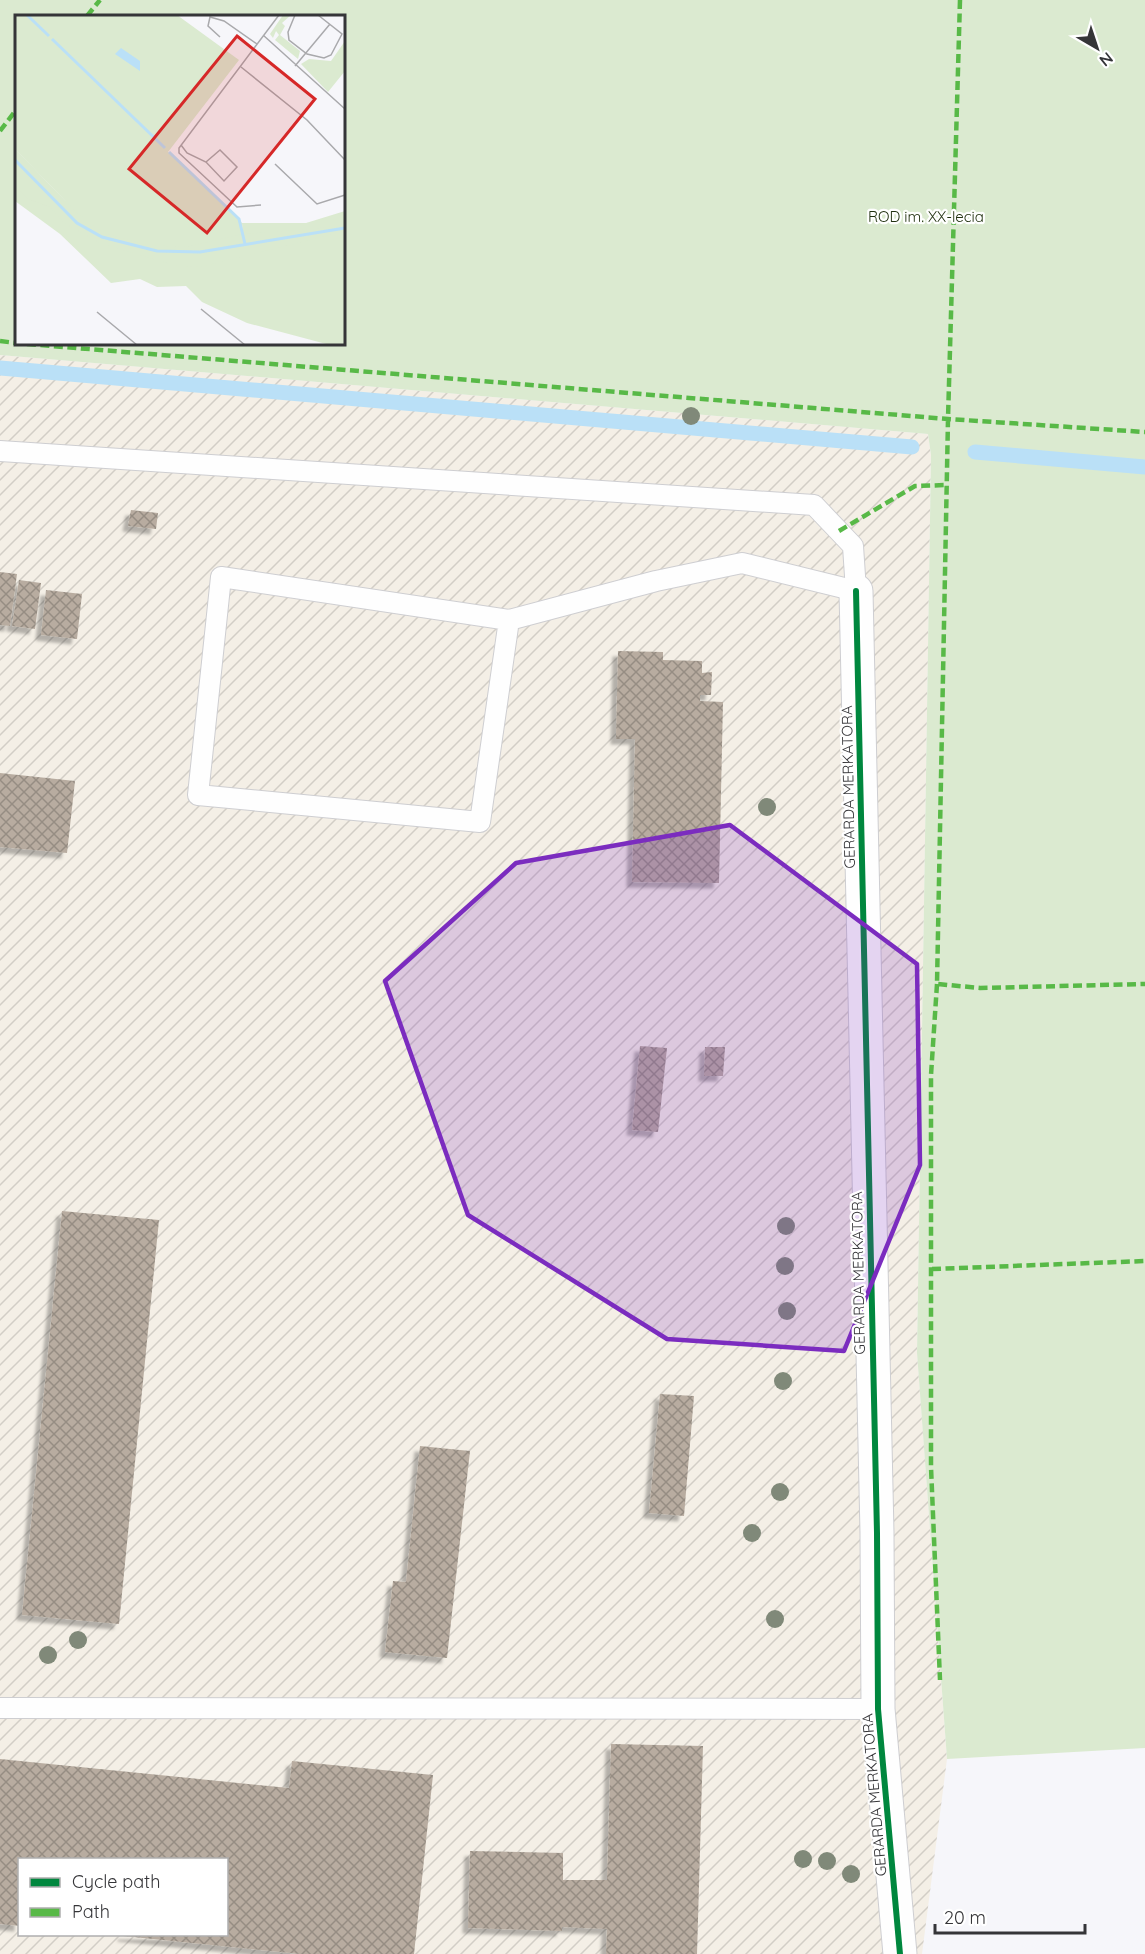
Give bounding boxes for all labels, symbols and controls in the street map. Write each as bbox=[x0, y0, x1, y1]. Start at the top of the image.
inset map bbox=[15, 15, 345, 345]
north arrow bbox=[1067, 18, 1127, 78]
text: N bbox=[1096, 48, 1117, 71]
park label: ROD im. XX-lecia bbox=[868, 207, 984, 226]
street label: GERARDA MERKATORA bbox=[837, 705, 859, 869]
street label: GERARDA MERKATORA bbox=[847, 1191, 869, 1355]
street label: GERARDA MERKATORA bbox=[857, 1713, 891, 1877]
legend bbox=[18, 1858, 228, 1936]
text: Cycle path bbox=[72, 1870, 160, 1893]
scale bar bbox=[935, 1897, 1085, 1935]
text: Path bbox=[72, 1900, 110, 1923]
text: 20 m bbox=[944, 1906, 986, 1929]

